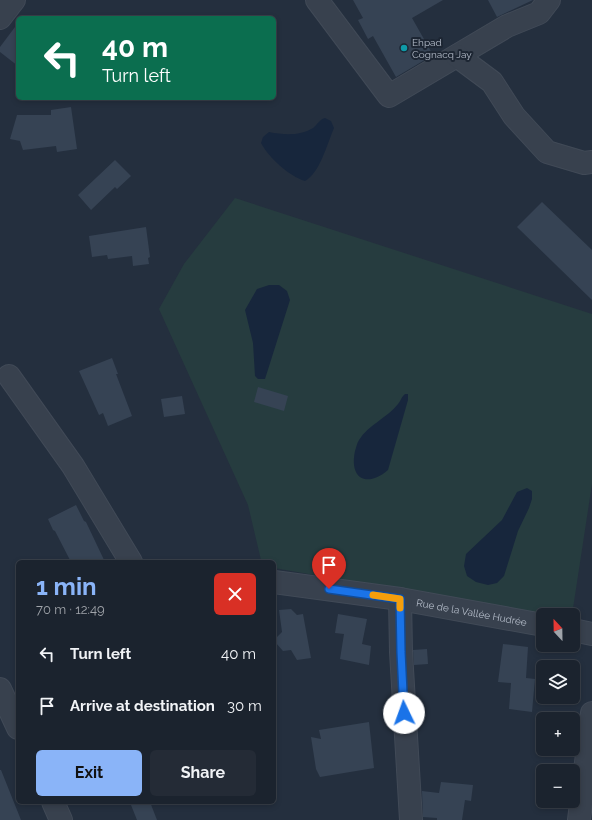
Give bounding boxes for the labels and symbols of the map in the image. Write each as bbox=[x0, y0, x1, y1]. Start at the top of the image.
place label: Ehpad Cognacq Jay bbox=[412, 37, 472, 60]
marker: Ehpad Cognacq Jay bbox=[399, 43, 409, 53]
pin bbox=[312, 548, 346, 589]
street label: Rue de la Vallée Hudrée bbox=[416, 597, 528, 627]
north arrow bbox=[536, 608, 580, 652]
position arrow bbox=[383, 692, 425, 734]

